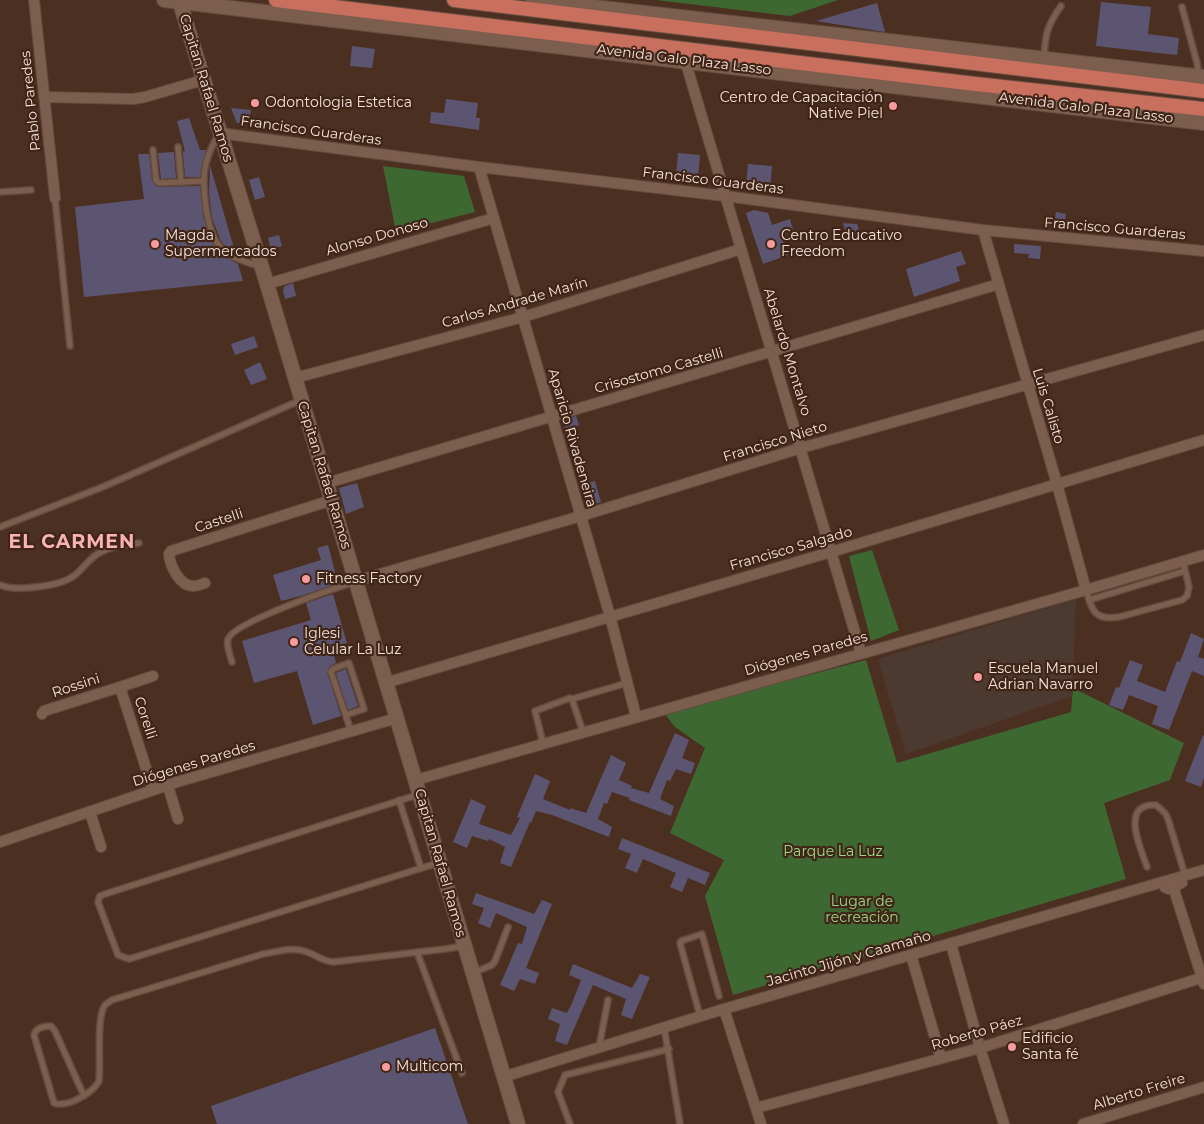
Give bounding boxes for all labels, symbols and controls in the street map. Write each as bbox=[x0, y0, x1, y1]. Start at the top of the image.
street label: Capitan Rafael Ramos bbox=[175, 12, 237, 164]
street label: Avenida Galo Plaza Lasso bbox=[596, 41, 772, 79]
street label: Pablo Paredes bbox=[17, 50, 45, 152]
street label: Avenida Galo Plaza Lasso bbox=[998, 89, 1174, 127]
place label: Centro de Capacitación Native Piel bbox=[720, 90, 883, 122]
place label: Odontologia Estetica bbox=[265, 95, 412, 111]
marker: Odontologia Estetica bbox=[249, 97, 261, 109]
marker: Centro de Capacitación Native Piel bbox=[887, 100, 899, 112]
street label: Francisco Guarderas bbox=[239, 113, 383, 149]
street label: Francisco Guarderas bbox=[641, 164, 785, 198]
street label: Alonso Donoso bbox=[324, 214, 430, 260]
street label: Francisco Guarderas bbox=[1043, 214, 1187, 244]
place label: Magda Supermercados bbox=[165, 228, 276, 260]
place label: Centro Educativo Freedom bbox=[781, 228, 902, 260]
marker: Magda Supermercados bbox=[149, 238, 161, 250]
marker: Centro Educativo Freedom bbox=[765, 238, 777, 250]
street label: Carlos Andrade Marín bbox=[440, 274, 590, 332]
street label: Abelardo Montalvo bbox=[760, 286, 814, 418]
street label: Crisostomo Castelli bbox=[593, 345, 725, 397]
street label: Luis Calisto bbox=[1028, 366, 1068, 446]
street label: Aparicio Rivadeneira bbox=[544, 367, 600, 509]
street label: Capitan Rafael Ramos bbox=[293, 399, 355, 551]
street label: Francisco Nieto bbox=[721, 418, 829, 466]
street label: Castelli bbox=[193, 505, 245, 537]
street label: Francisco Salgado bbox=[728, 523, 854, 575]
district label: EL CARMEN bbox=[7, 531, 137, 553]
place label: Fitness Factory bbox=[316, 571, 422, 587]
marker: Fitness Factory bbox=[300, 573, 312, 585]
place label: Iglesi Celular La Luz bbox=[304, 626, 401, 658]
street label: Diógenes Paredes bbox=[742, 628, 870, 680]
marker: Iglesi Celular La Luz bbox=[288, 636, 300, 648]
place label: Escuela Manuel Adrian Navarro bbox=[988, 661, 1098, 694]
street label: Rossini bbox=[50, 670, 102, 702]
marker: Escuela Manuel Adrian Navarro bbox=[972, 671, 984, 683]
street label: Corelli bbox=[130, 695, 160, 741]
street label: Diógenes Paredes bbox=[131, 737, 257, 791]
street label: Capitan Rafael Ramos bbox=[411, 787, 469, 939]
park label: Parque La Luz bbox=[783, 844, 883, 860]
park label: Lugar de recreación bbox=[825, 894, 899, 926]
street label: Jacinto Jijón y Caamaño bbox=[765, 928, 933, 990]
street label: Roberto Páez bbox=[929, 1012, 1025, 1054]
place label: Edificio Santa fé bbox=[1022, 1031, 1079, 1064]
marker: Edificio Santa fé bbox=[1006, 1041, 1018, 1053]
place label: Multicom bbox=[396, 1059, 463, 1075]
marker: Multicom bbox=[380, 1061, 392, 1073]
street label: Alberto Freire bbox=[1091, 1070, 1187, 1114]

